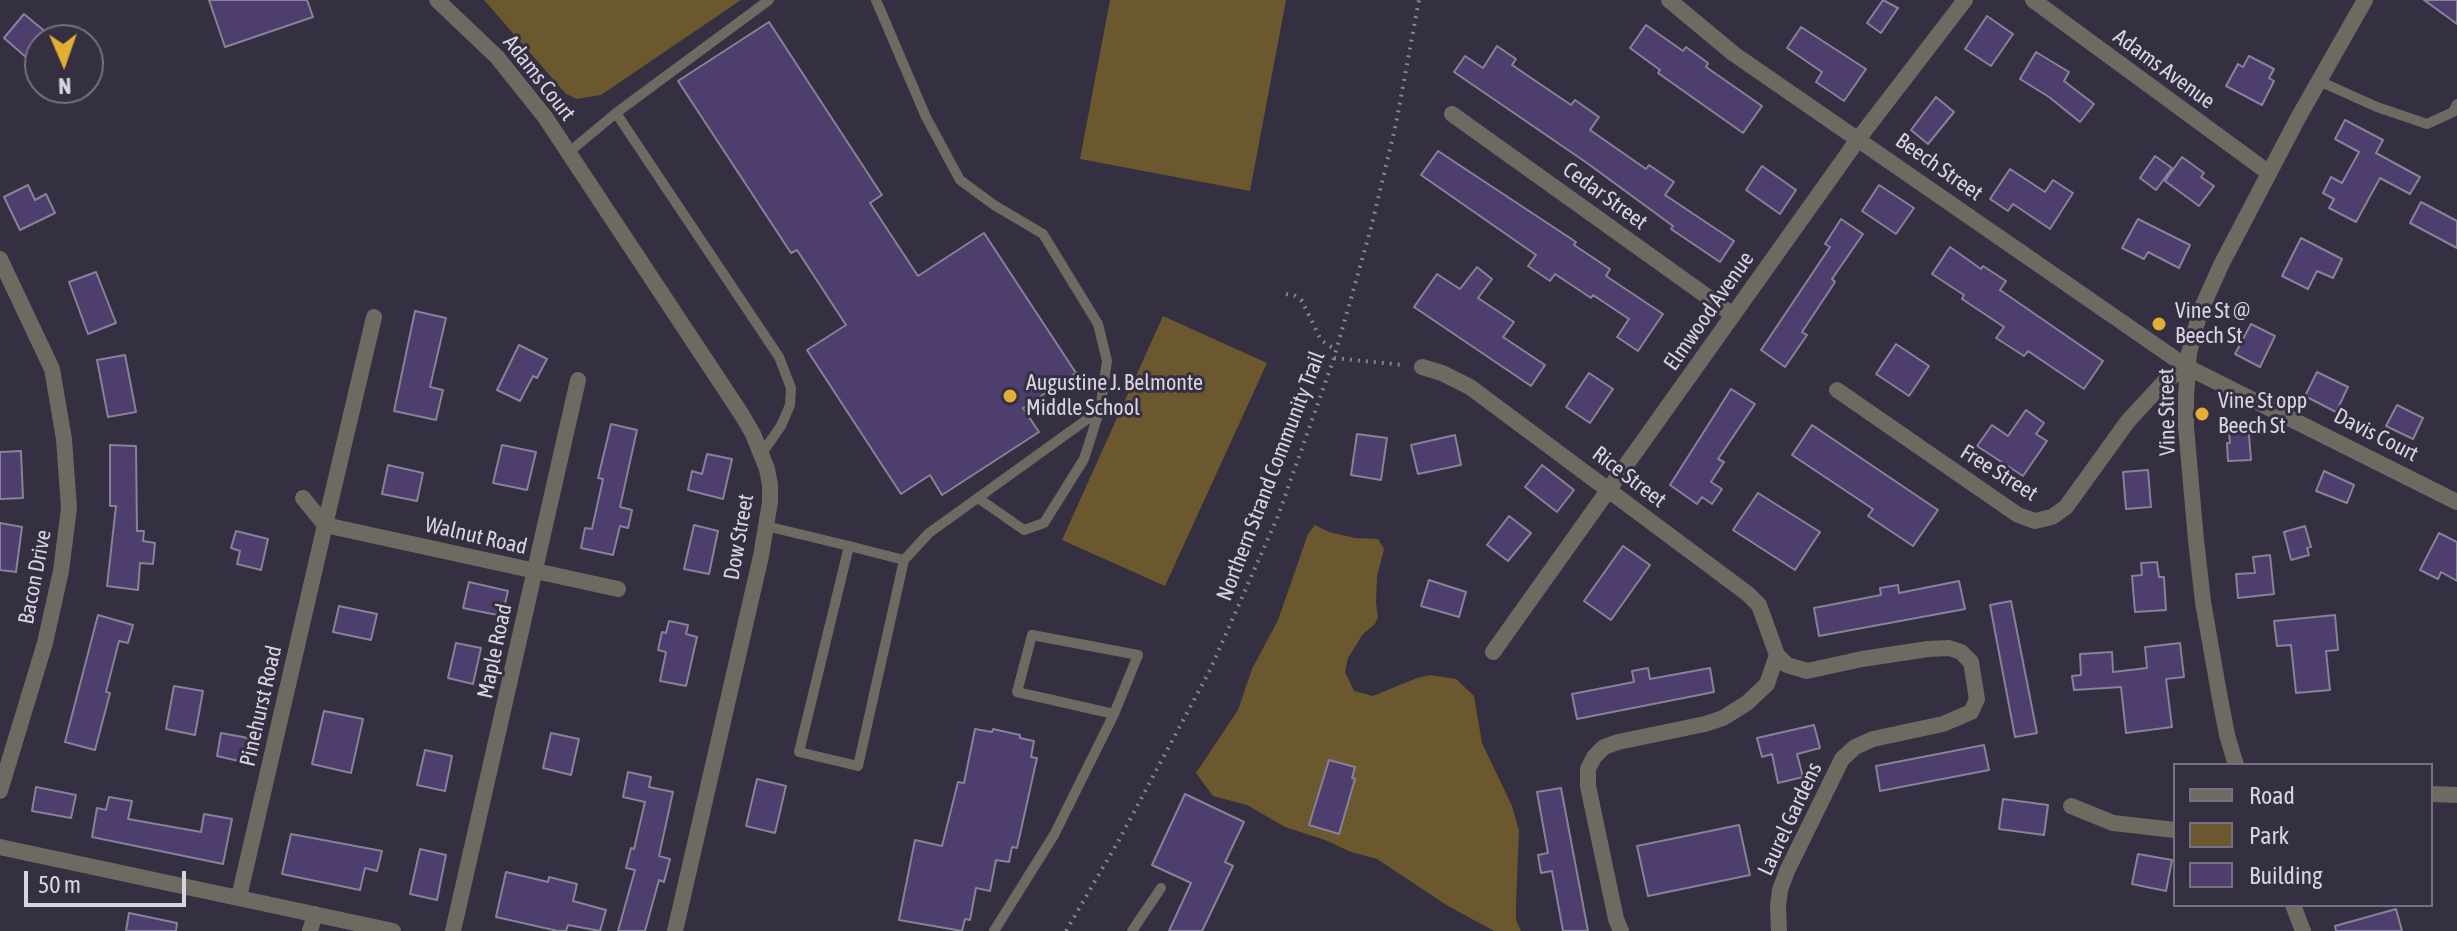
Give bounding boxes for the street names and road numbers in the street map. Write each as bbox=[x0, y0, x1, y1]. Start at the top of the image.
street label: Adams Avenue bbox=[2108, 23, 2220, 115]
street label: Adams Court bbox=[497, 30, 581, 126]
street label: Beech Street bbox=[1890, 127, 1988, 207]
street label: Cedar Street bbox=[1558, 156, 1652, 236]
street label: Elmwood Avenue bbox=[1658, 247, 1760, 375]
street label: Northern Strand Community Trail bbox=[1211, 348, 1331, 604]
street label: Vine Street bbox=[2153, 368, 2181, 456]
street label: Davis Court bbox=[2329, 403, 2423, 467]
street label: Free Street bbox=[1956, 439, 2042, 507]
street label: Rice Street bbox=[1587, 441, 1671, 513]
street label: Dow Street bbox=[718, 492, 760, 582]
street label: Walnut Road bbox=[422, 511, 530, 561]
street label: Bacon Drive bbox=[13, 528, 57, 626]
street label: Maple Road bbox=[472, 601, 518, 701]
street label: Pinehurst Road bbox=[234, 643, 288, 769]
street label: Laurel Gardens bbox=[1752, 758, 1828, 880]

